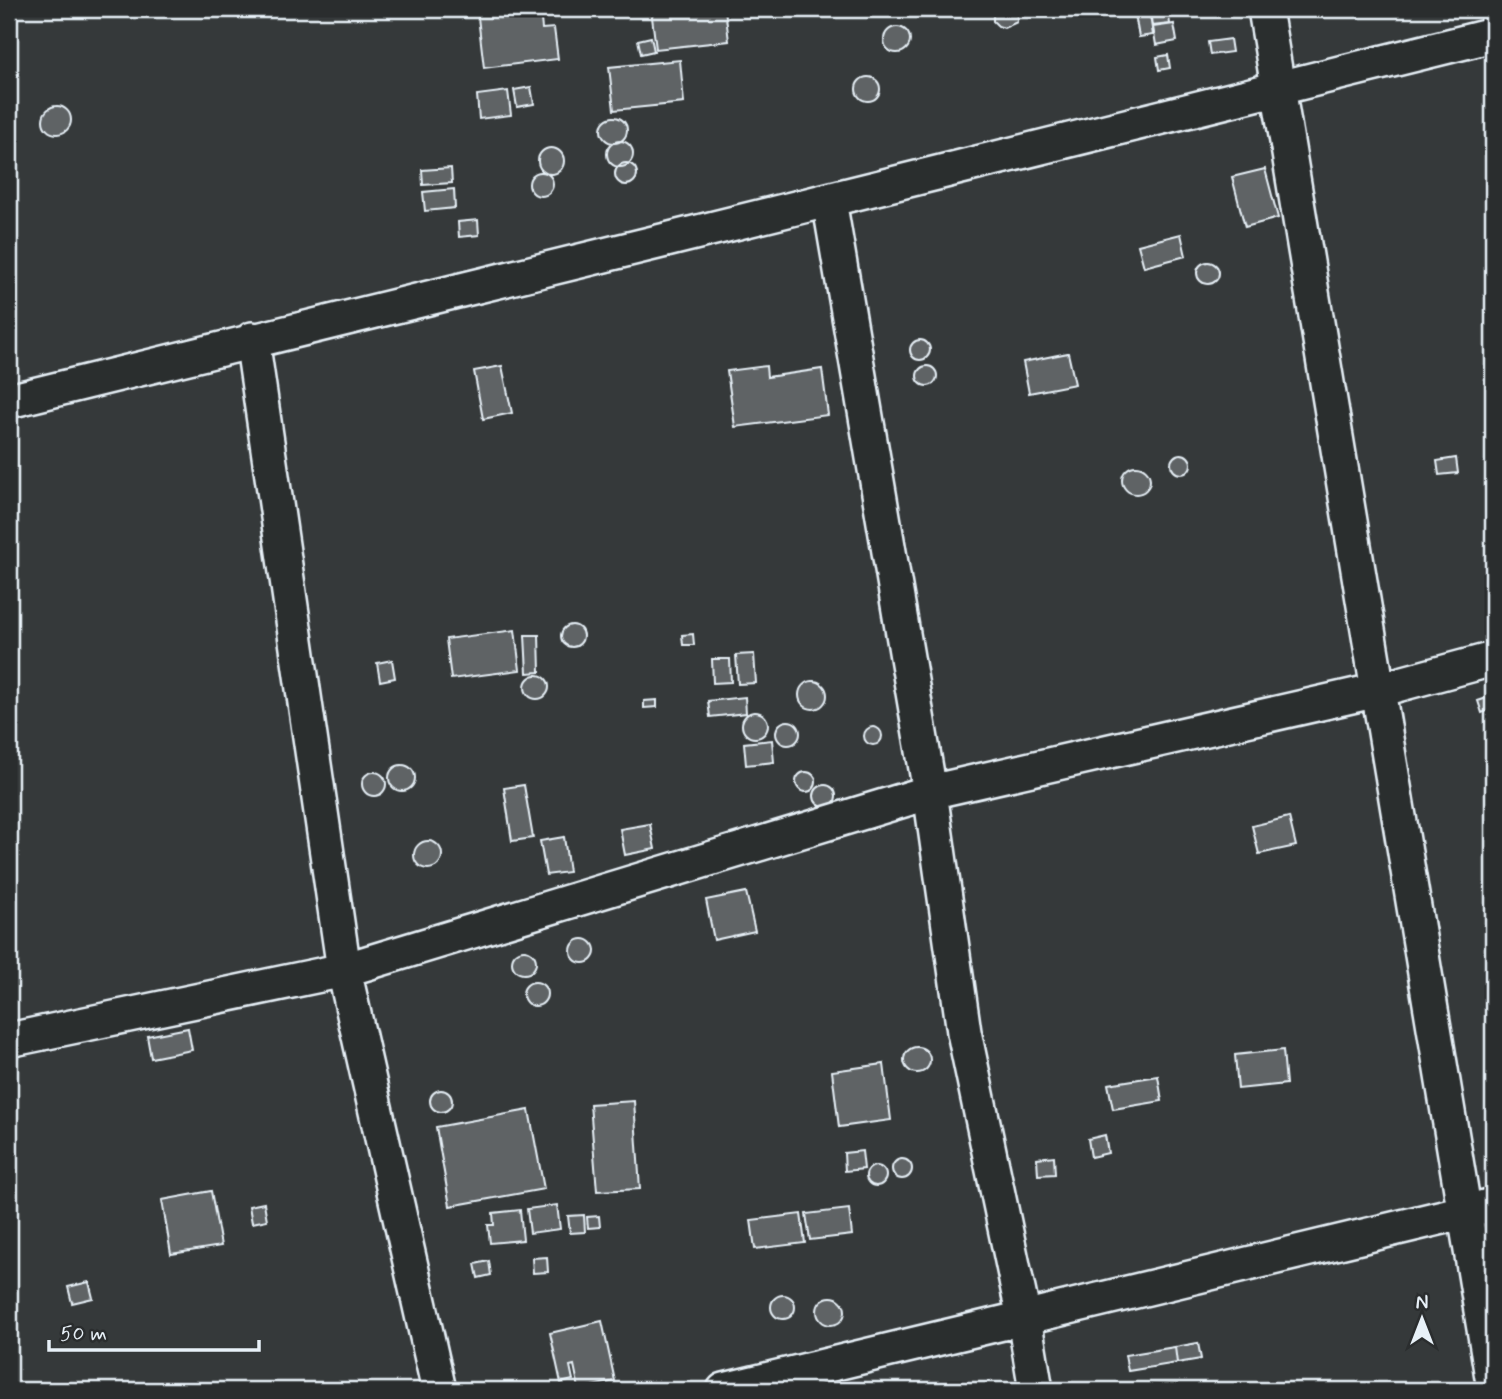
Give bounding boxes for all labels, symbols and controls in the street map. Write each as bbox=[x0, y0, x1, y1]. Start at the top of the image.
north arrow bbox=[1386, 1284, 1456, 1354]
text: N bbox=[1416, 1291, 1428, 1316]
scale bar bbox=[49, 1308, 259, 1352]
text: 50 m bbox=[60, 1320, 107, 1348]

